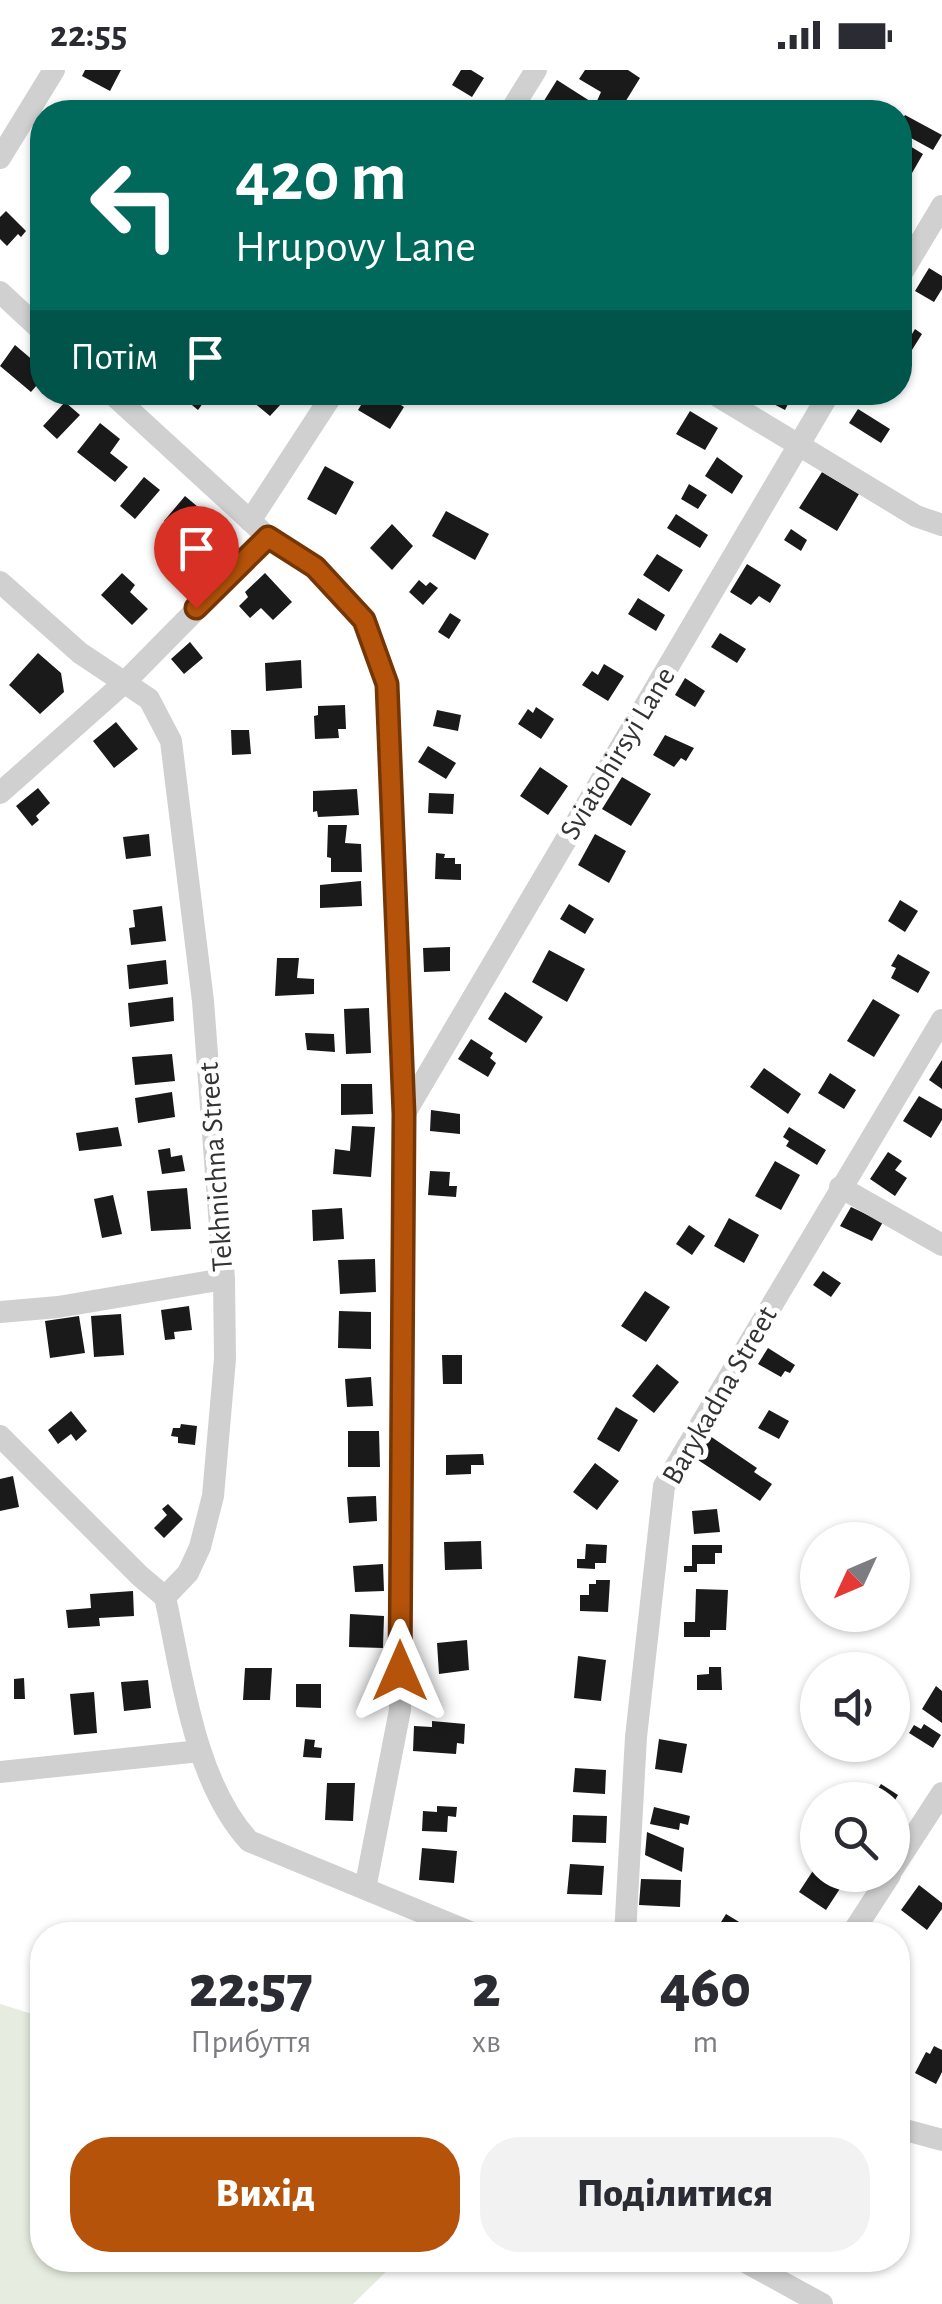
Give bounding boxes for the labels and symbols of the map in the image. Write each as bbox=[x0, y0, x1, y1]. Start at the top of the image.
pin bbox=[154, 506, 239, 609]
street label: Sviatohirsyi Lane bbox=[555, 662, 681, 845]
street label: Tekhnichna Street bbox=[194, 1061, 238, 1273]
street label: Barykadna Street bbox=[657, 1301, 783, 1490]
north arrow bbox=[800, 1522, 910, 1632]
position arrow bbox=[348, 1619, 452, 1723]

